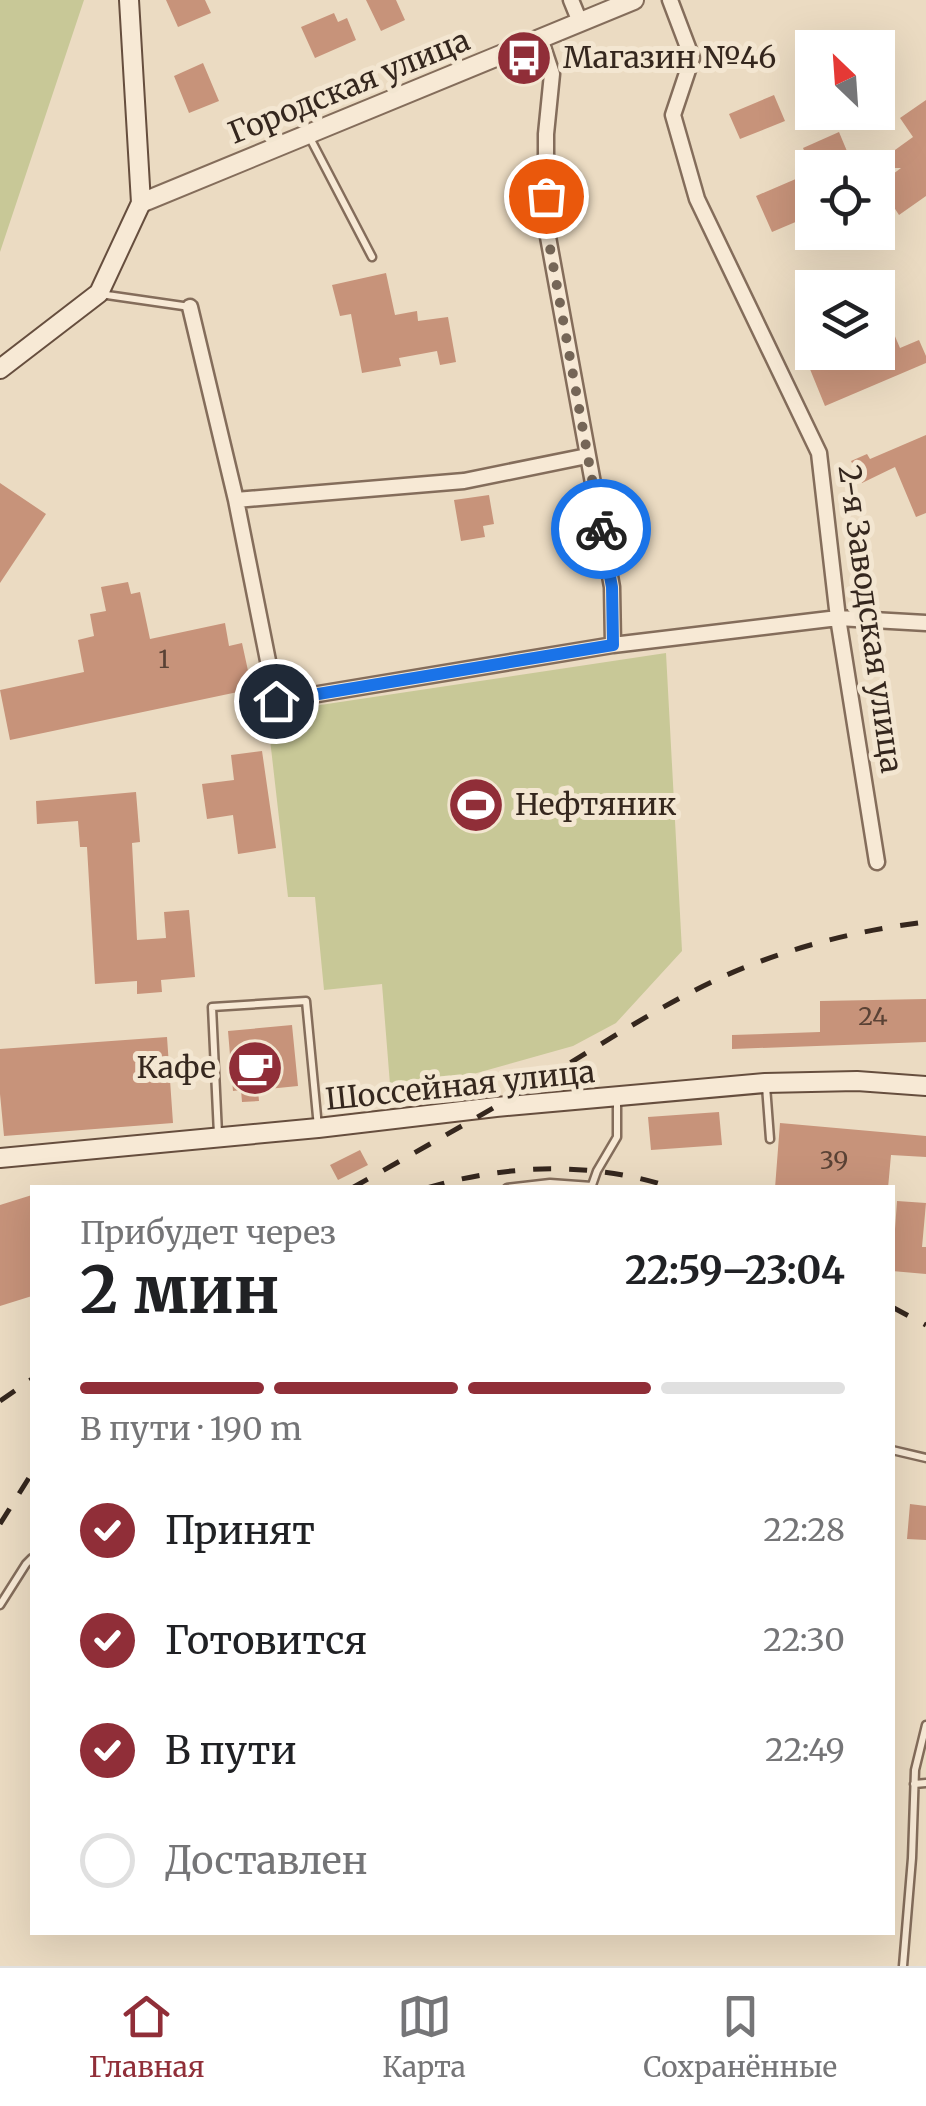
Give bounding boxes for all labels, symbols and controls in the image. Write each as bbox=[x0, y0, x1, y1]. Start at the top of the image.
street label: Городская улица bbox=[222, 20, 475, 152]
bus stop icon: Магазин №46 bbox=[494, 28, 554, 88]
north arrow bbox=[795, 30, 895, 130]
map controls bbox=[795, 30, 895, 370]
place label: Магазин №46 bbox=[563, 38, 776, 76]
button: locate bbox=[795, 150, 895, 250]
pin bbox=[504, 154, 589, 239]
icon: bag bbox=[519, 169, 574, 224]
button: layers bbox=[795, 270, 895, 370]
street label: 2-я Заводская улица bbox=[831, 462, 911, 775]
courier bbox=[551, 479, 651, 579]
icon: bike bbox=[574, 502, 629, 557]
house number: 1 bbox=[158, 643, 170, 675]
pin bbox=[234, 659, 319, 744]
icon: home bbox=[249, 674, 304, 729]
sports icon: Нефтяник bbox=[446, 775, 506, 835]
place label: Нефтяник bbox=[515, 785, 677, 823]
house number: 24 bbox=[858, 1000, 888, 1032]
cafe icon: Кафе bbox=[225, 1038, 285, 1098]
place label: Кафе bbox=[136, 1048, 216, 1086]
street label: Шоссейная улица bbox=[323, 1052, 597, 1118]
house number: 39 bbox=[820, 1144, 848, 1176]
text: Прибудет через bbox=[80, 1213, 336, 1253]
text: 22:59–23:04 bbox=[625, 1247, 845, 1294]
text: 2 мин bbox=[80, 1249, 280, 1331]
text: В пути · 190 m bbox=[80, 1409, 302, 1449]
icon: check bbox=[80, 1503, 135, 1558]
text: Принят bbox=[165, 1507, 315, 1554]
text: 22:28 bbox=[763, 1510, 845, 1550]
icon: check bbox=[80, 1613, 135, 1668]
text: Готовится bbox=[165, 1617, 367, 1664]
text: 22:30 bbox=[763, 1620, 845, 1660]
icon: check bbox=[80, 1723, 135, 1778]
text: В пути bbox=[165, 1727, 297, 1774]
text: 22:49 bbox=[765, 1730, 845, 1770]
text: Доставлен bbox=[165, 1837, 368, 1884]
tab: Главная bbox=[89, 1989, 205, 2085]
tab: Карта bbox=[382, 1989, 466, 2085]
tab: Сохранённые bbox=[643, 1989, 837, 2085]

